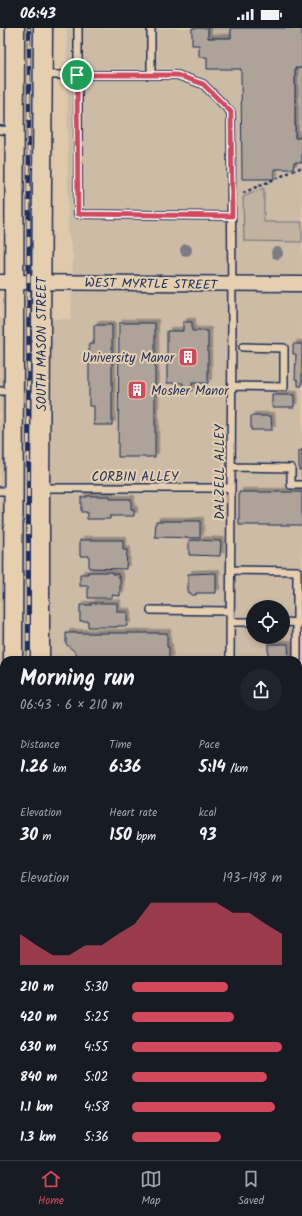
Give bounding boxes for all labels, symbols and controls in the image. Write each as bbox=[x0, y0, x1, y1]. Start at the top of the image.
text: 06:43 bbox=[20, 2, 56, 26]
pin bbox=[60, 58, 94, 92]
icon: arrive bbox=[66, 64, 88, 86]
street label: WEST MYRTLE STREET bbox=[84, 273, 219, 296]
street label: SOUTH MASON STREET bbox=[32, 276, 53, 411]
building icon: University Manor bbox=[177, 346, 199, 368]
place label: University Manor bbox=[82, 348, 175, 369]
building icon: Mosher Manor bbox=[126, 379, 148, 401]
place label: Mosher Manor bbox=[151, 381, 229, 402]
street label: DALZELL ALLEY bbox=[210, 424, 231, 520]
street label: CORBIN ALLEY bbox=[92, 467, 179, 488]
map controls bbox=[246, 600, 290, 644]
button: locate bbox=[246, 600, 290, 644]
text: Morning run bbox=[20, 662, 135, 697]
button: share bbox=[240, 669, 282, 711]
text: 06:43 · 6 × 210 m bbox=[20, 695, 123, 716]
text: Distance bbox=[20, 736, 60, 754]
text: Time bbox=[109, 736, 132, 754]
text: Pace bbox=[199, 736, 220, 754]
text: 1.26 bbox=[20, 754, 48, 781]
text: 6:36 bbox=[109, 754, 141, 781]
text: 5:14 bbox=[199, 754, 226, 781]
text: km bbox=[48, 760, 67, 778]
text: /km bbox=[226, 760, 248, 778]
text: Elevation bbox=[20, 804, 62, 822]
text: Heart rate bbox=[109, 804, 157, 822]
text: kcal bbox=[199, 804, 217, 822]
text: 30 bbox=[20, 822, 38, 849]
text: 150 bbox=[109, 822, 132, 849]
text: 93 bbox=[199, 822, 217, 849]
text: m bbox=[38, 828, 51, 846]
text: bpm bbox=[132, 828, 156, 846]
text: Elevation bbox=[20, 868, 69, 889]
text: 193–198 m bbox=[222, 868, 282, 889]
text: 210 m bbox=[20, 977, 54, 998]
text: 5:30 bbox=[84, 977, 108, 998]
text: 420 m bbox=[20, 1007, 57, 1028]
text: 5:25 bbox=[84, 1007, 109, 1028]
text: 630 m bbox=[20, 1037, 56, 1058]
text: 4:55 bbox=[84, 1037, 108, 1058]
text: 840 m bbox=[20, 1067, 57, 1088]
text: 5:02 bbox=[84, 1067, 108, 1088]
text: 1.1 km bbox=[20, 1097, 53, 1118]
text: 4:58 bbox=[84, 1097, 109, 1118]
text: 1.3 km bbox=[20, 1127, 56, 1148]
text: 5:36 bbox=[84, 1127, 109, 1148]
tab: Home bbox=[38, 1168, 64, 1210]
tab: Map bbox=[140, 1168, 162, 1210]
tab: Saved bbox=[238, 1168, 264, 1210]

